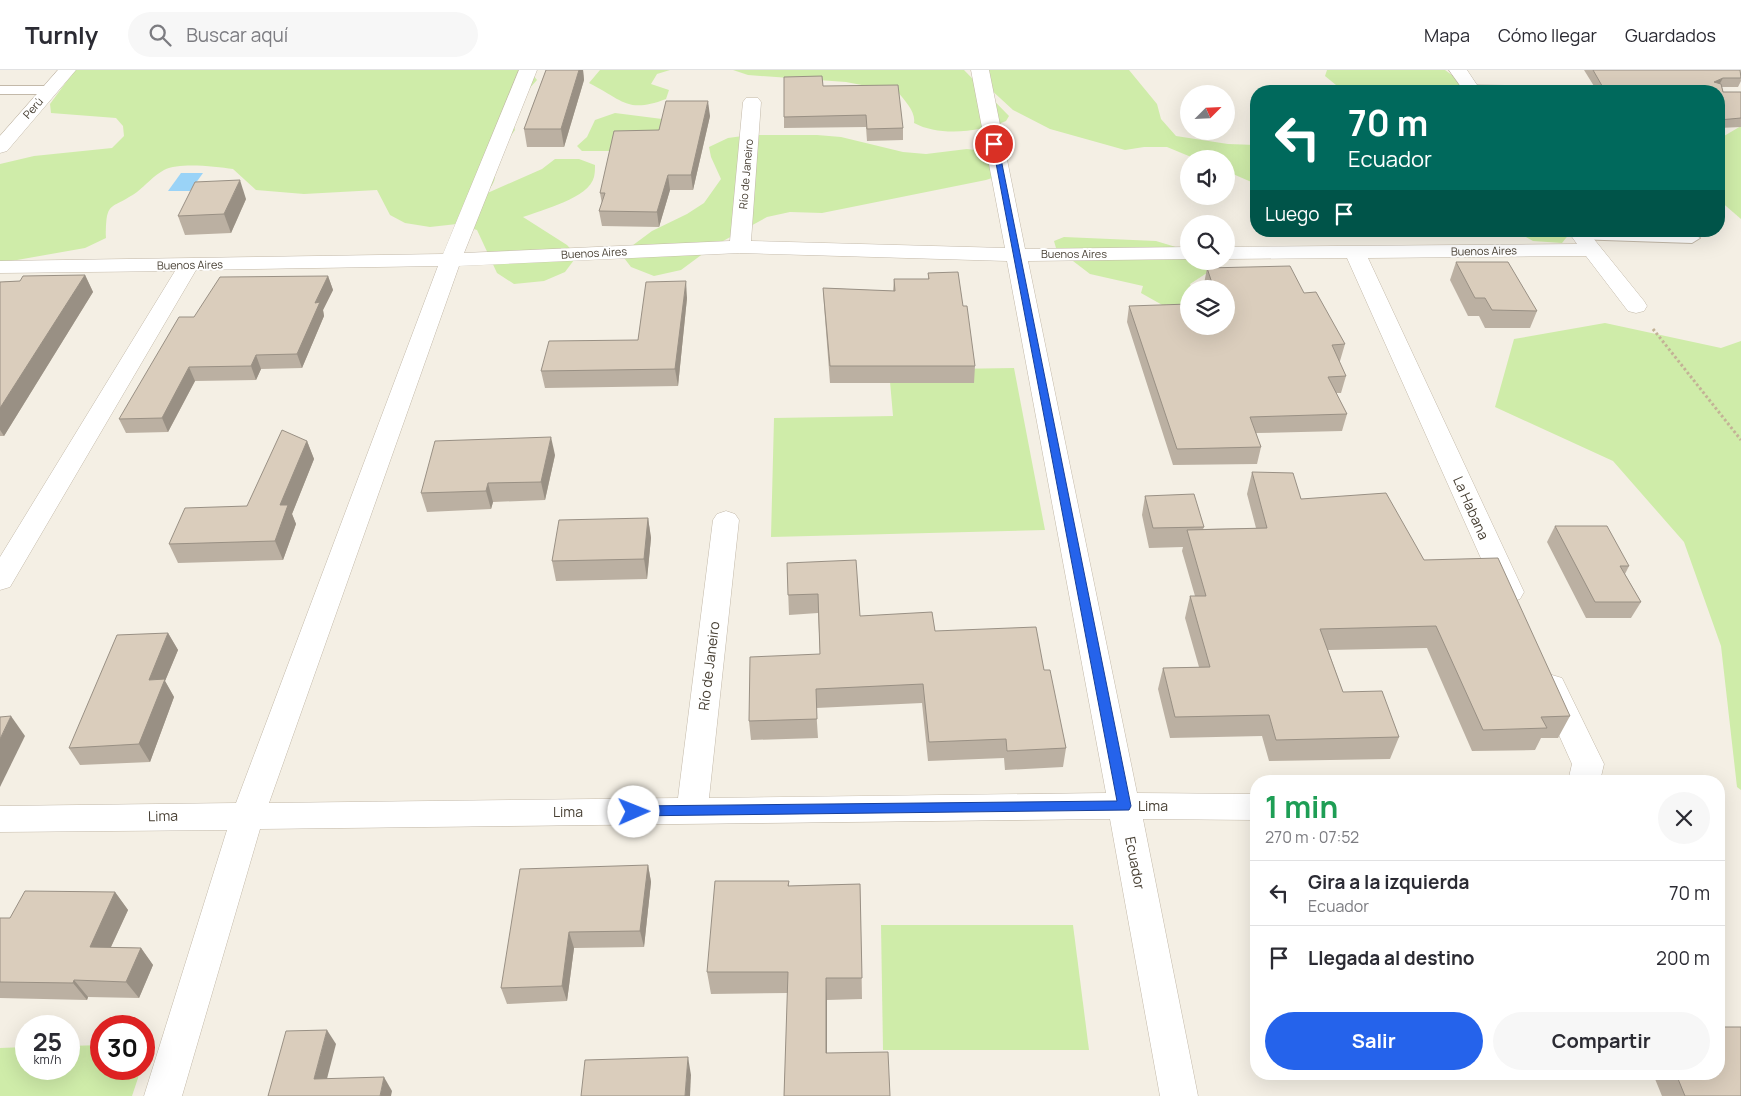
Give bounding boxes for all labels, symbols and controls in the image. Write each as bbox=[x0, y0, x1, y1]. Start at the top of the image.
search box bbox=[128, 12, 478, 57]
text: Turnly bbox=[25, 18, 98, 51]
icon: search bbox=[146, 21, 174, 49]
text: Buscar aquí bbox=[186, 22, 288, 48]
text: Mapa bbox=[1424, 23, 1470, 47]
text: Cómo llegar bbox=[1498, 23, 1597, 47]
text: Guardados bbox=[1625, 23, 1716, 47]
north arrow bbox=[1180, 85, 1235, 140]
map controls bbox=[1180, 85, 1235, 335]
street label: Perú bbox=[19, 94, 46, 121]
text: 70 m bbox=[1348, 99, 1428, 147]
icon: left bbox=[1265, 105, 1330, 170]
pin bbox=[973, 123, 1015, 165]
icon: arrive bbox=[980, 130, 1008, 158]
street label: Río de Janeiro bbox=[735, 138, 756, 210]
text: Ecuador bbox=[1348, 144, 1432, 174]
button: sound bbox=[1180, 150, 1235, 205]
icon: arrive bbox=[1330, 200, 1358, 228]
text: Luego bbox=[1265, 201, 1320, 227]
button: search bbox=[1180, 215, 1235, 270]
street label: Buenos Aires bbox=[1451, 242, 1517, 259]
street label: Buenos Aires bbox=[561, 243, 628, 262]
street label: Buenos Aires bbox=[1041, 246, 1107, 261]
street label: Buenos Aires bbox=[157, 256, 223, 273]
button: layers bbox=[1180, 280, 1235, 335]
street label: La Habana bbox=[1449, 473, 1494, 542]
street label: Río de Janeiro bbox=[694, 620, 723, 712]
position arrow bbox=[607, 785, 659, 837]
text: 1 min bbox=[1265, 786, 1338, 827]
button: close bbox=[1658, 792, 1710, 844]
street label: Lima bbox=[1138, 796, 1168, 815]
street label: Lima bbox=[553, 802, 583, 821]
street label: Lima bbox=[148, 806, 178, 825]
text: 270 m · 07:52 bbox=[1265, 826, 1359, 848]
street label: Ecuador bbox=[1121, 835, 1150, 891]
text: Gira a la izquierda bbox=[1308, 869, 1469, 895]
icon: left bbox=[1265, 879, 1293, 907]
text: 70 m bbox=[1669, 880, 1710, 906]
text: Ecuador bbox=[1308, 895, 1369, 917]
icon: arrive bbox=[1265, 944, 1293, 972]
text: Llegada al destino bbox=[1308, 945, 1475, 971]
text: 200 m bbox=[1656, 945, 1710, 971]
button: Salir bbox=[1265, 1012, 1483, 1070]
button: Compartir bbox=[1493, 1012, 1710, 1070]
speed limit sign: 30 bbox=[90, 1015, 155, 1080]
text: 25 bbox=[33, 1024, 62, 1059]
text: km/h bbox=[34, 1051, 61, 1068]

